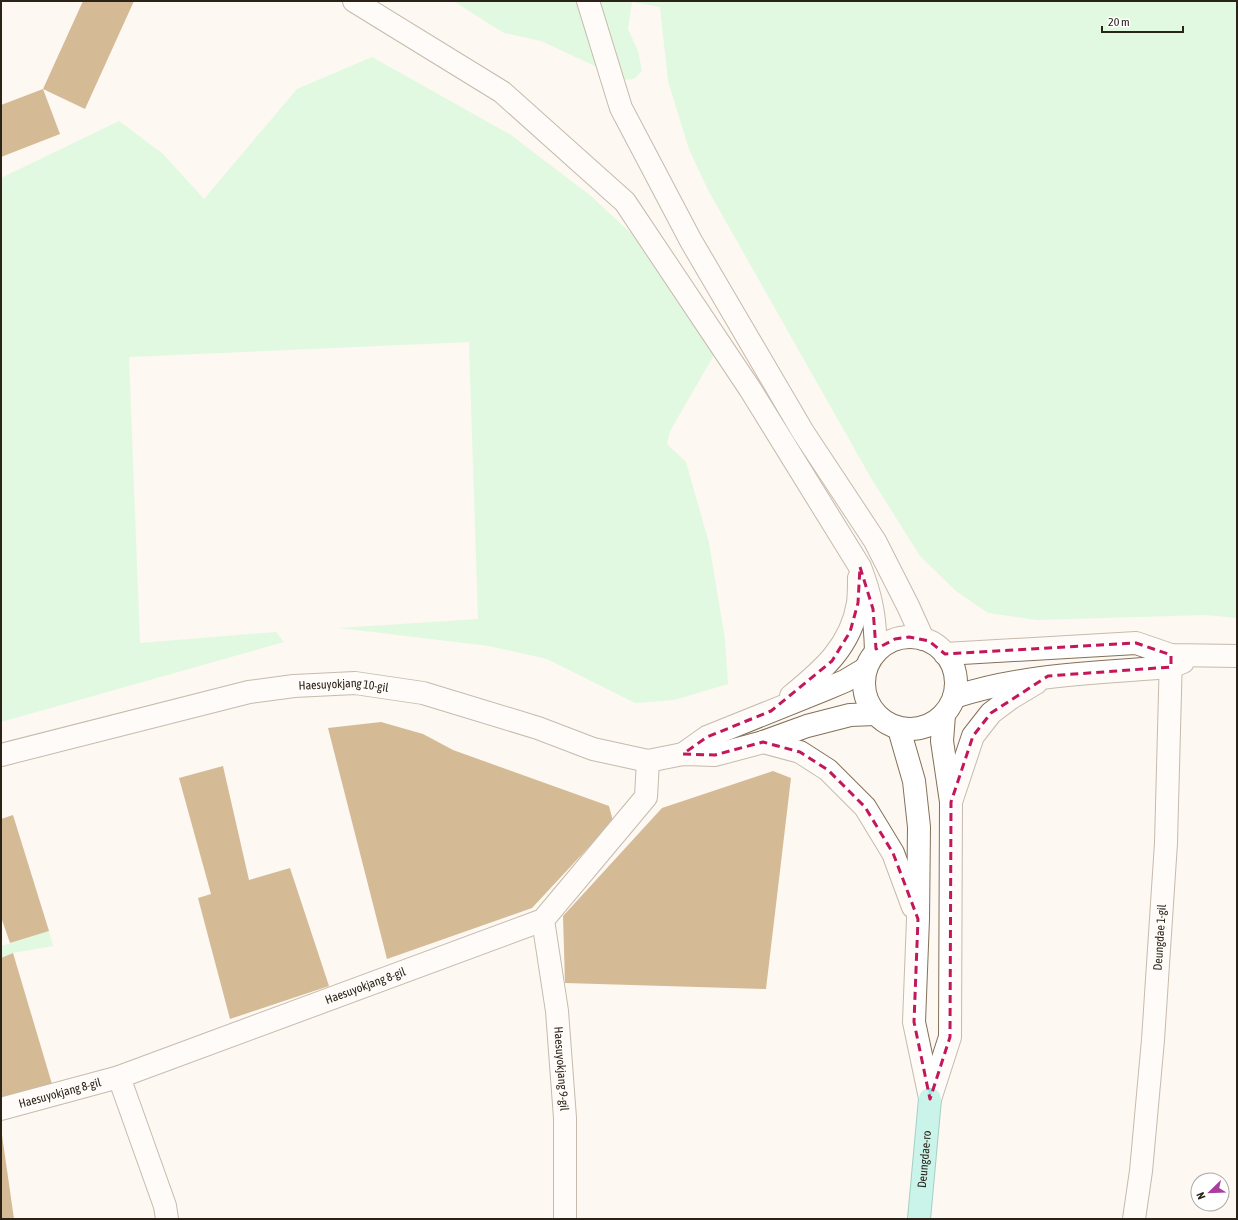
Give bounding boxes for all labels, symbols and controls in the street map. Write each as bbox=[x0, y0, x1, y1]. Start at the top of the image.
scale bar bbox=[1102, 8, 1183, 34]
text: 20 m bbox=[1108, 15, 1130, 29]
street label: Haesuyokjang 10-gil bbox=[298, 676, 390, 695]
street label: Deungdae 1-gil bbox=[1151, 903, 1169, 971]
street label: Haesuyokjang 8-gil bbox=[323, 964, 408, 1007]
street label: Haesuyokjang 9-gil bbox=[551, 1026, 572, 1112]
street label: Haesuyokjang 8-gil bbox=[17, 1075, 103, 1111]
street label: Deungdae-ro bbox=[915, 1130, 934, 1189]
north arrow bbox=[1190, 1172, 1230, 1212]
text: N bbox=[1194, 1191, 1208, 1201]

